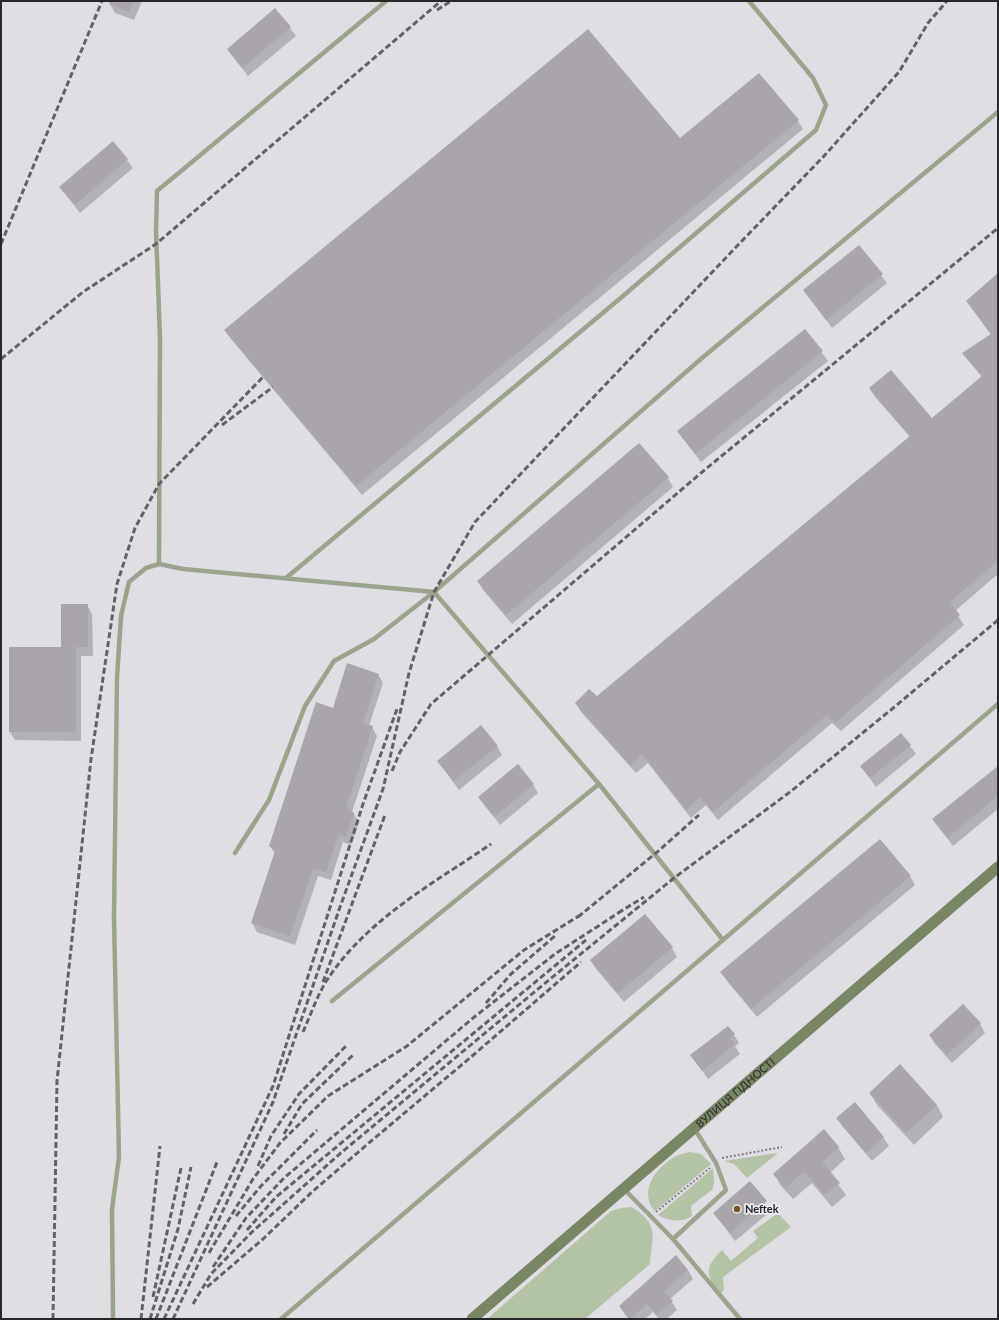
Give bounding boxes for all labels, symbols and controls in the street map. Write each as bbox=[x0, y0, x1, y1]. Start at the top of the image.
street label: ВУЛИЦЯ ГІДНОСТІ bbox=[693, 1055, 777, 1130]
place label: Neftek bbox=[745, 1202, 779, 1215]
marker: Neftek bbox=[732, 1204, 742, 1214]

